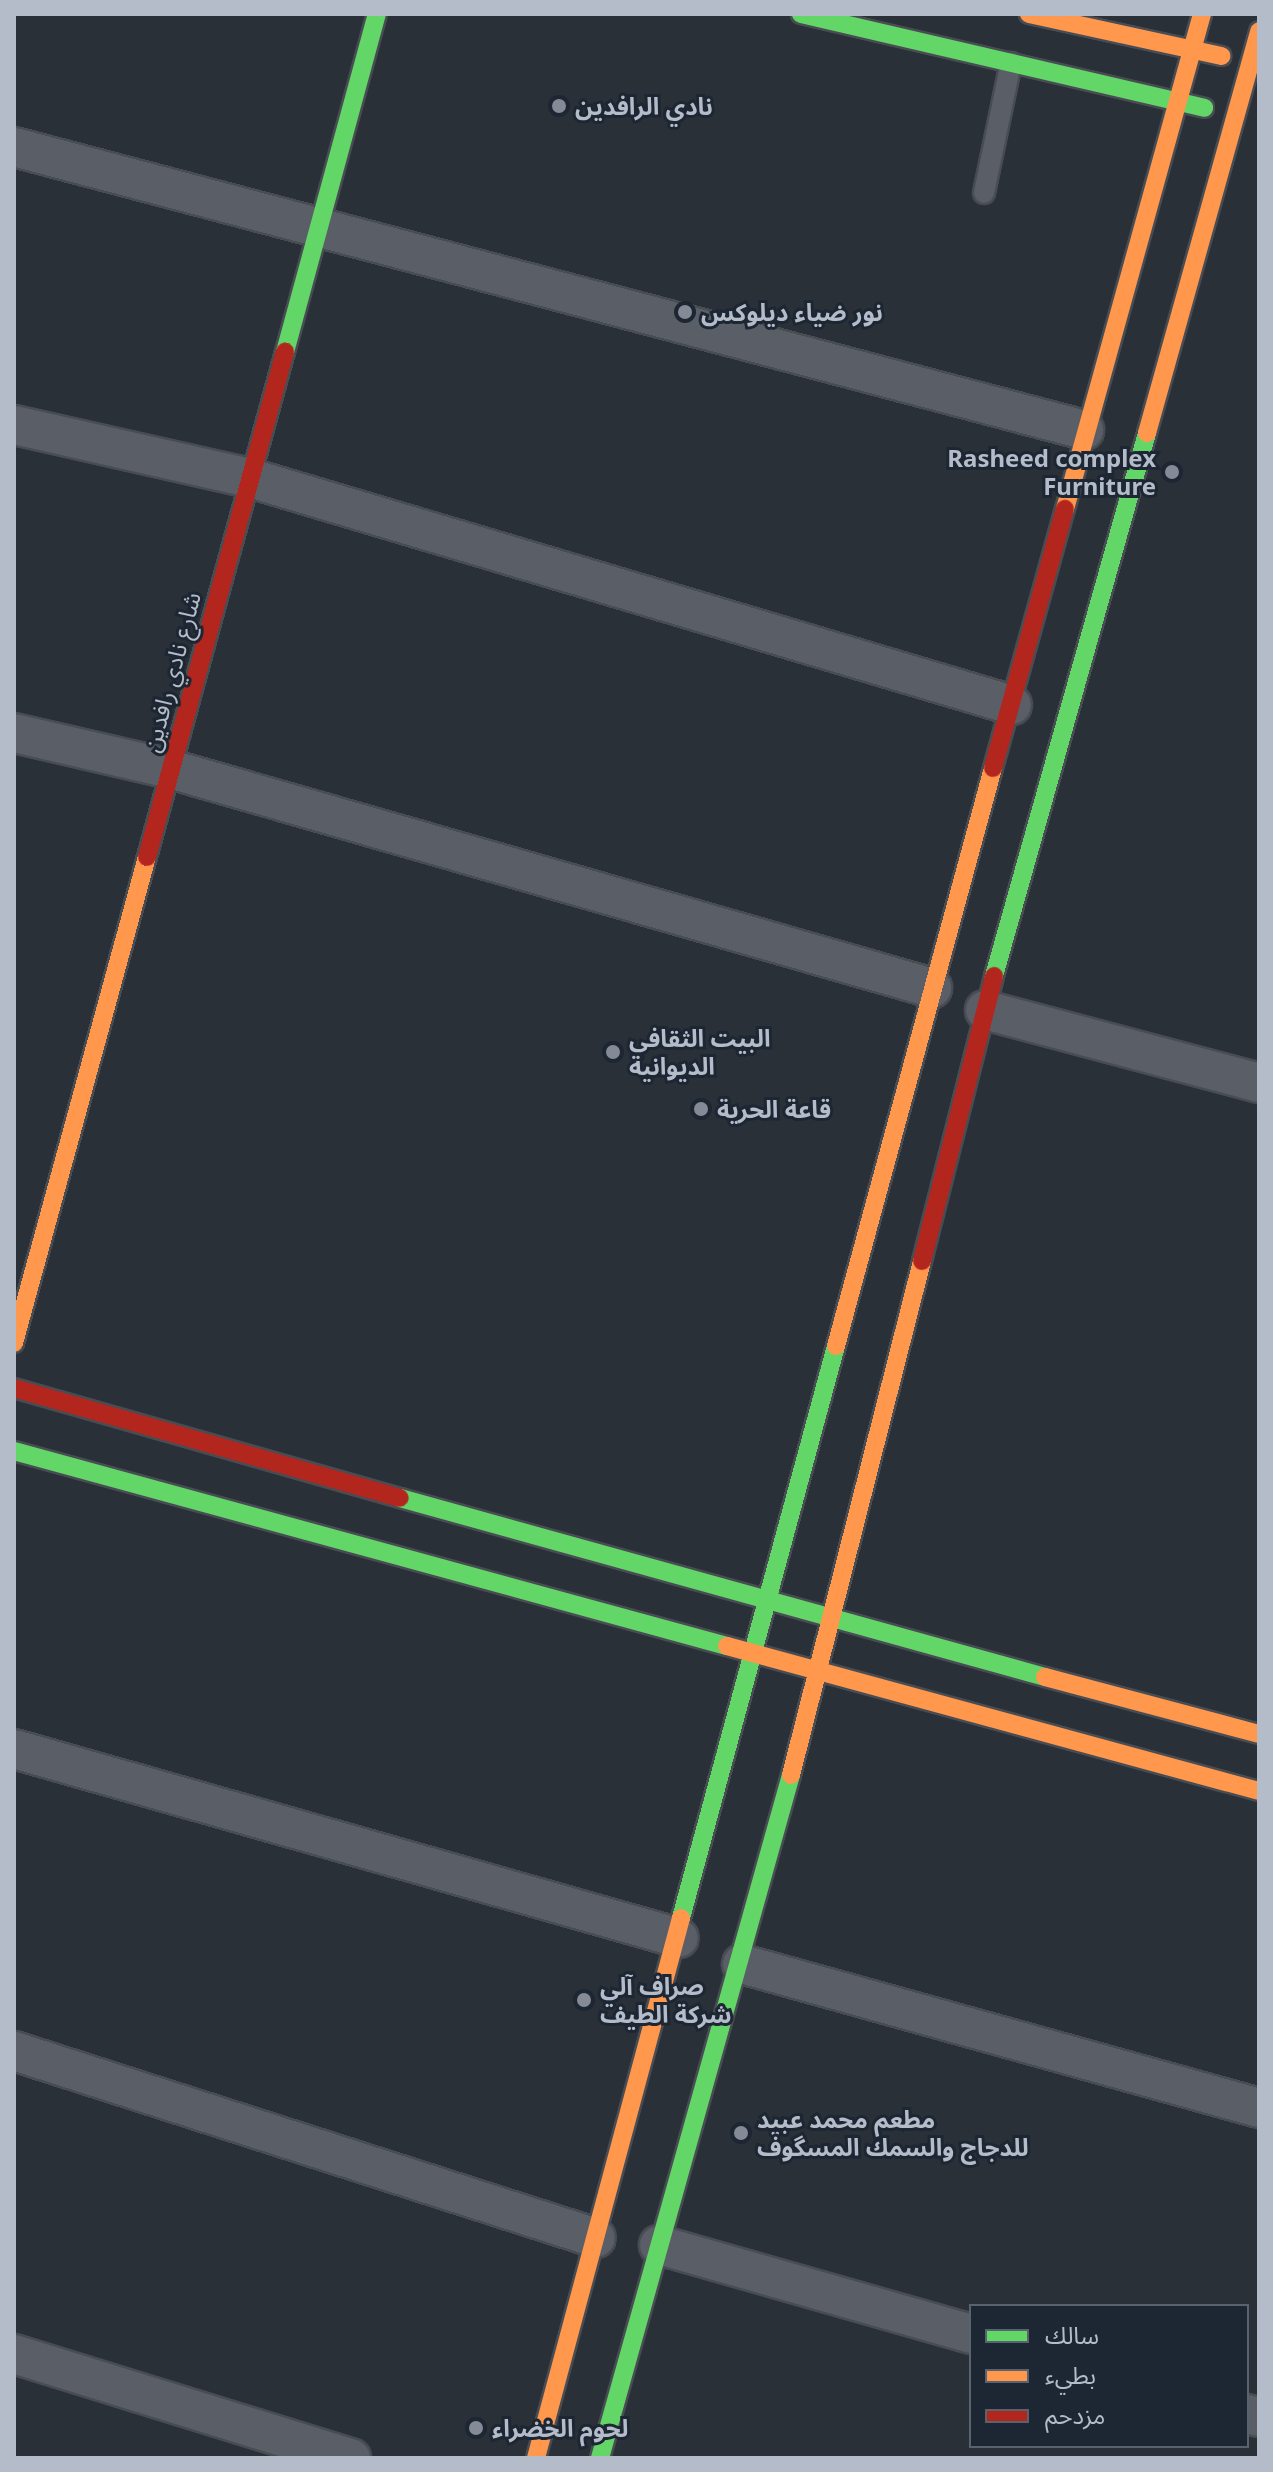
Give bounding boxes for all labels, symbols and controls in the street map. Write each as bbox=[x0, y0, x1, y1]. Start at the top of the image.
place label: نادي الرافدين bbox=[575, 92, 713, 120]
marker: نادي الرافدين bbox=[550, 97, 568, 115]
place label: نور ضياء ديلوكس bbox=[701, 298, 883, 326]
marker: نور ضياء ديلوكس bbox=[676, 303, 694, 321]
place label: Rasheed complex Furniture bbox=[947, 444, 1156, 500]
marker: Rasheed complex Furniture bbox=[1163, 463, 1181, 481]
street label: شارع نادي رافدين bbox=[136, 589, 206, 755]
place label: البيت الثقافي الديوانية bbox=[629, 1024, 771, 1080]
marker: البيت الثقافي الديوانية bbox=[604, 1043, 622, 1061]
place label: قاعة الحرية bbox=[717, 1095, 831, 1123]
marker: قاعة الحرية bbox=[692, 1100, 710, 1118]
place label: صراف آلي شركة الطيف bbox=[600, 1972, 732, 2028]
marker: صراف آلي شركة الطيف bbox=[575, 1991, 593, 2009]
place label: مطعم محمد عبيد للدجاج والسمك المسگوف bbox=[757, 2105, 1029, 2161]
marker: مطعم محمد عبيد للدجاج والسمك المسگوف bbox=[732, 2124, 750, 2142]
legend bbox=[969, 2304, 1249, 2448]
text: سالك bbox=[1045, 2318, 1099, 2351]
text: بطيء bbox=[1045, 2358, 1096, 2391]
text: مزدحم bbox=[1045, 2398, 1105, 2431]
place label: لحوم الخضراء bbox=[492, 2414, 628, 2442]
marker: لحوم الخضراء bbox=[467, 2419, 485, 2437]

